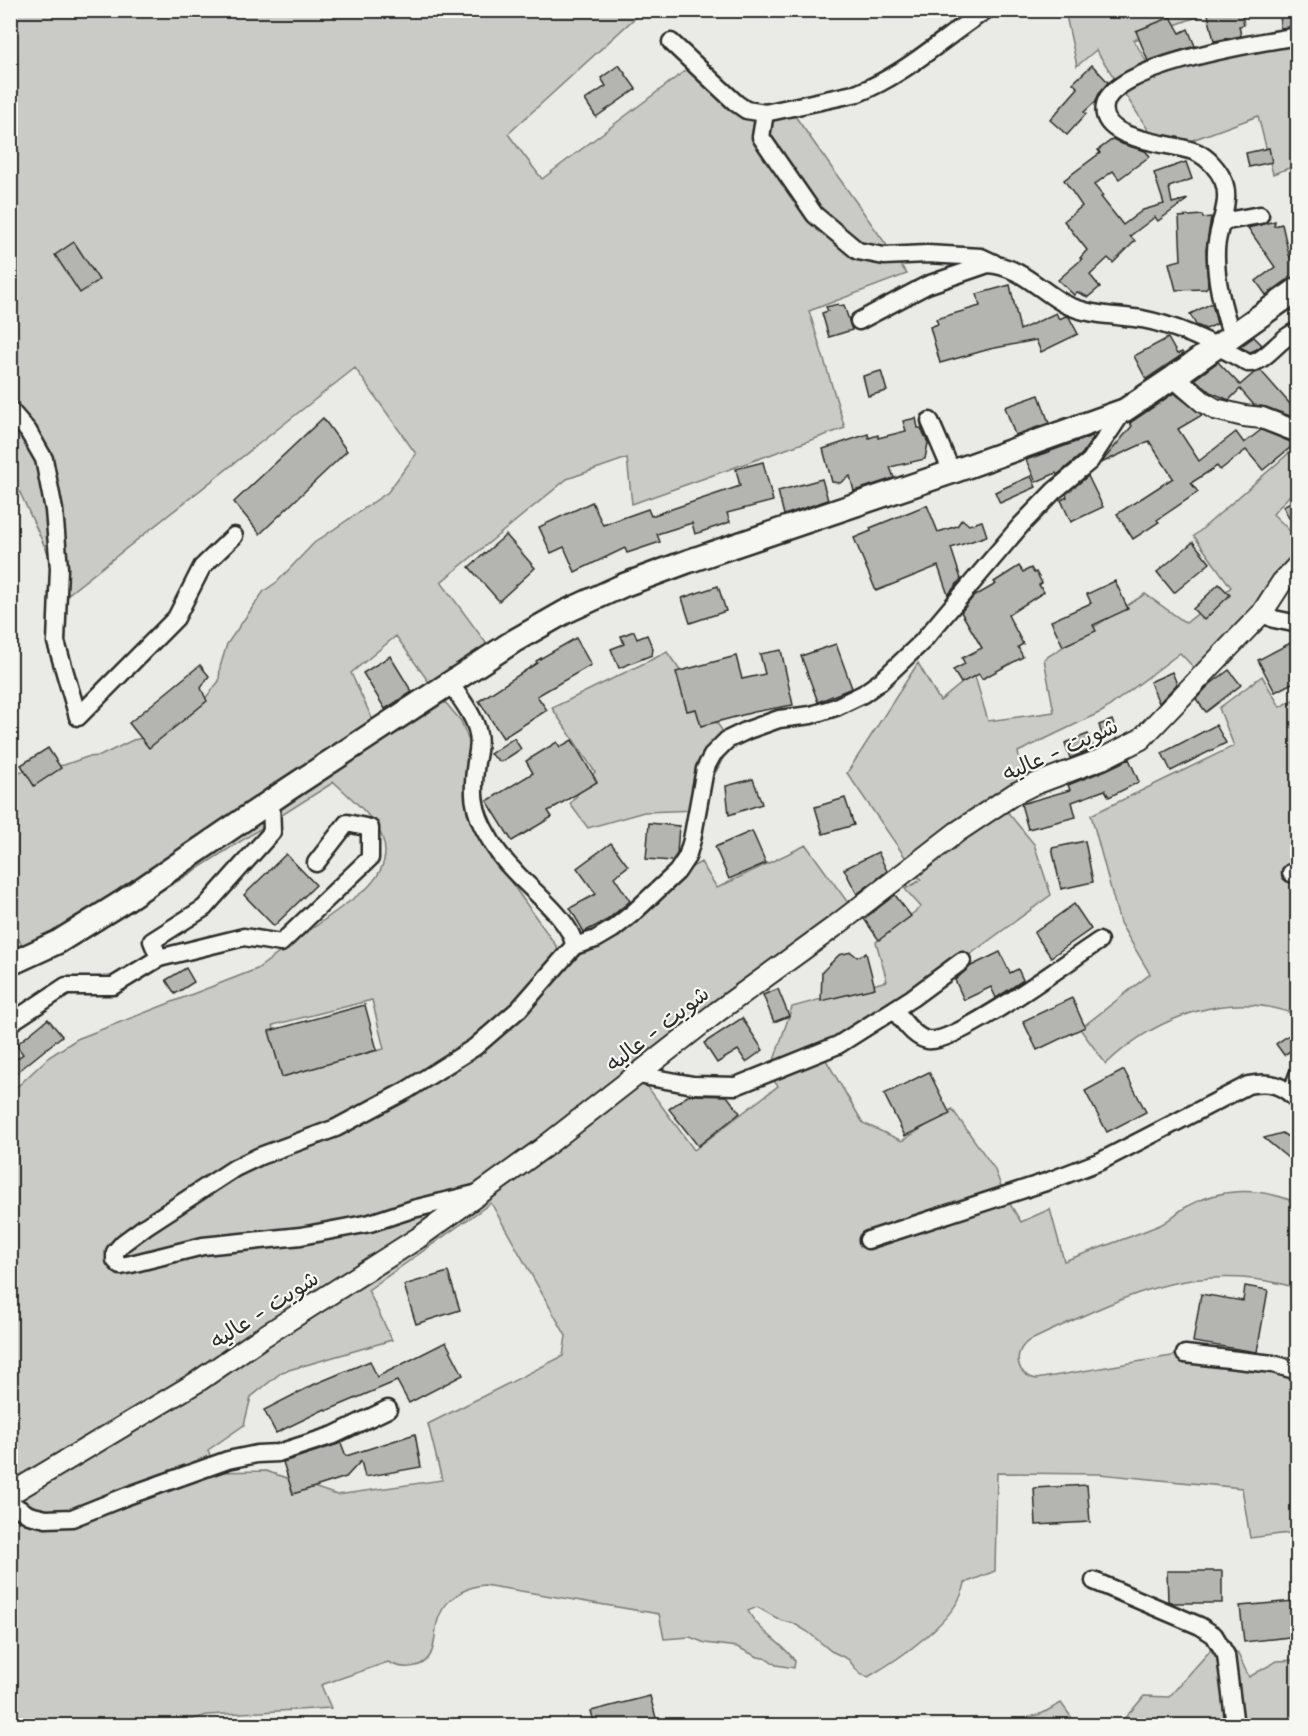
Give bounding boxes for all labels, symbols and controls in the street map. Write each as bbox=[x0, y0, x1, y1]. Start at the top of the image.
street label: شويت - عاليه bbox=[998, 711, 1123, 788]
street label: شويت - عاليه bbox=[600, 979, 715, 1078]
street label: شويت - عاليه bbox=[204, 1264, 324, 1355]

